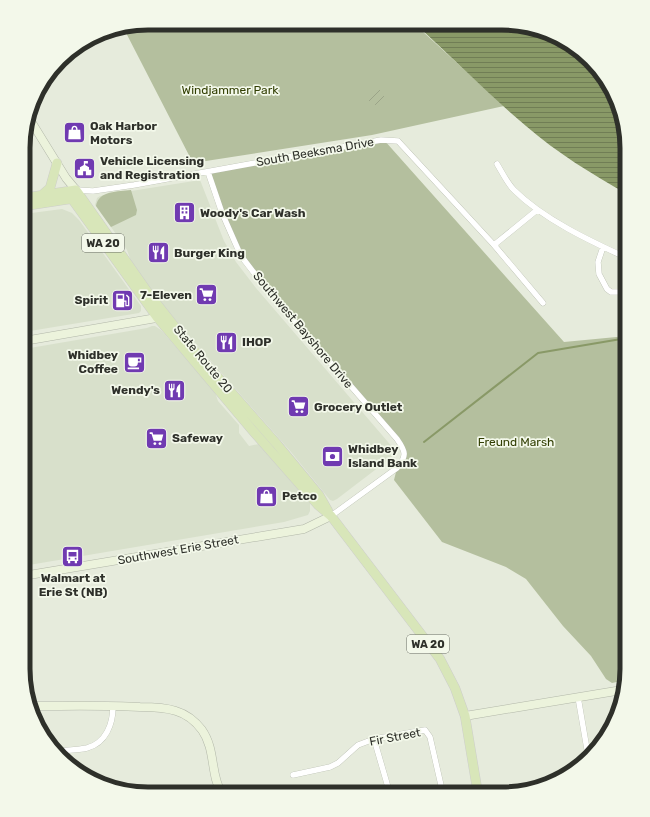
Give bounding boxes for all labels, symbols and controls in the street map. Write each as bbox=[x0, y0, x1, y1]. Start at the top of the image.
park label: Windjammer Park bbox=[182, 83, 279, 97]
place label: Oak Harbor Motors bbox=[90, 119, 158, 147]
shop icon: Oak Harbor Motors bbox=[61, 120, 87, 146]
street label: South Beeksma Drive bbox=[255, 135, 375, 169]
place label: Vehicle Licensing and Registration bbox=[100, 154, 204, 182]
public building icon: Vehicle Licensing and Registration bbox=[72, 155, 98, 181]
building icon: Woody's Car Wash bbox=[171, 200, 197, 226]
place label: Woody's Car Wash bbox=[200, 206, 306, 220]
road number: WA 20 bbox=[82, 234, 124, 252]
restaurant icon: Burger King bbox=[146, 240, 172, 266]
place label: Burger King bbox=[174, 246, 245, 260]
street label: Southwest Bayshore Drive bbox=[250, 269, 356, 391]
supermarket icon: 7-Eleven bbox=[194, 282, 220, 308]
fuel station icon: Spirit bbox=[110, 287, 136, 313]
place label: 7-Eleven bbox=[140, 288, 192, 302]
place label: Spirit bbox=[75, 293, 108, 307]
street label: State Route 20 bbox=[171, 322, 235, 396]
restaurant icon: IHOP bbox=[214, 329, 240, 355]
place label: IHOP bbox=[242, 335, 271, 349]
place label: Whidbey Coffee bbox=[68, 348, 118, 376]
cafe icon: Whidbey Coffee bbox=[121, 349, 147, 375]
restaurant icon: Wendy's bbox=[162, 377, 188, 403]
place label: Wendy's bbox=[111, 383, 160, 397]
supermarket icon: Grocery Outlet bbox=[285, 394, 311, 420]
place label: Grocery Outlet bbox=[314, 400, 403, 414]
supermarket icon: Safeway bbox=[144, 425, 170, 451]
place label: Safeway bbox=[172, 431, 223, 445]
park label: Freund Marsh bbox=[478, 435, 554, 449]
place label: Whidbey Island Bank bbox=[348, 442, 417, 470]
bank icon: Whidbey Island Bank bbox=[319, 443, 345, 469]
shop icon: Petco bbox=[253, 483, 279, 509]
place label: Petco bbox=[282, 489, 317, 503]
street label: Southwest Erie Street bbox=[116, 532, 240, 568]
bus stop icon: Walmart at Erie St (NB) bbox=[60, 544, 86, 570]
place label: Walmart at Erie St (NB) bbox=[39, 571, 108, 599]
road number: WA 20 bbox=[407, 635, 449, 653]
street label: Fir Street bbox=[368, 725, 422, 749]

